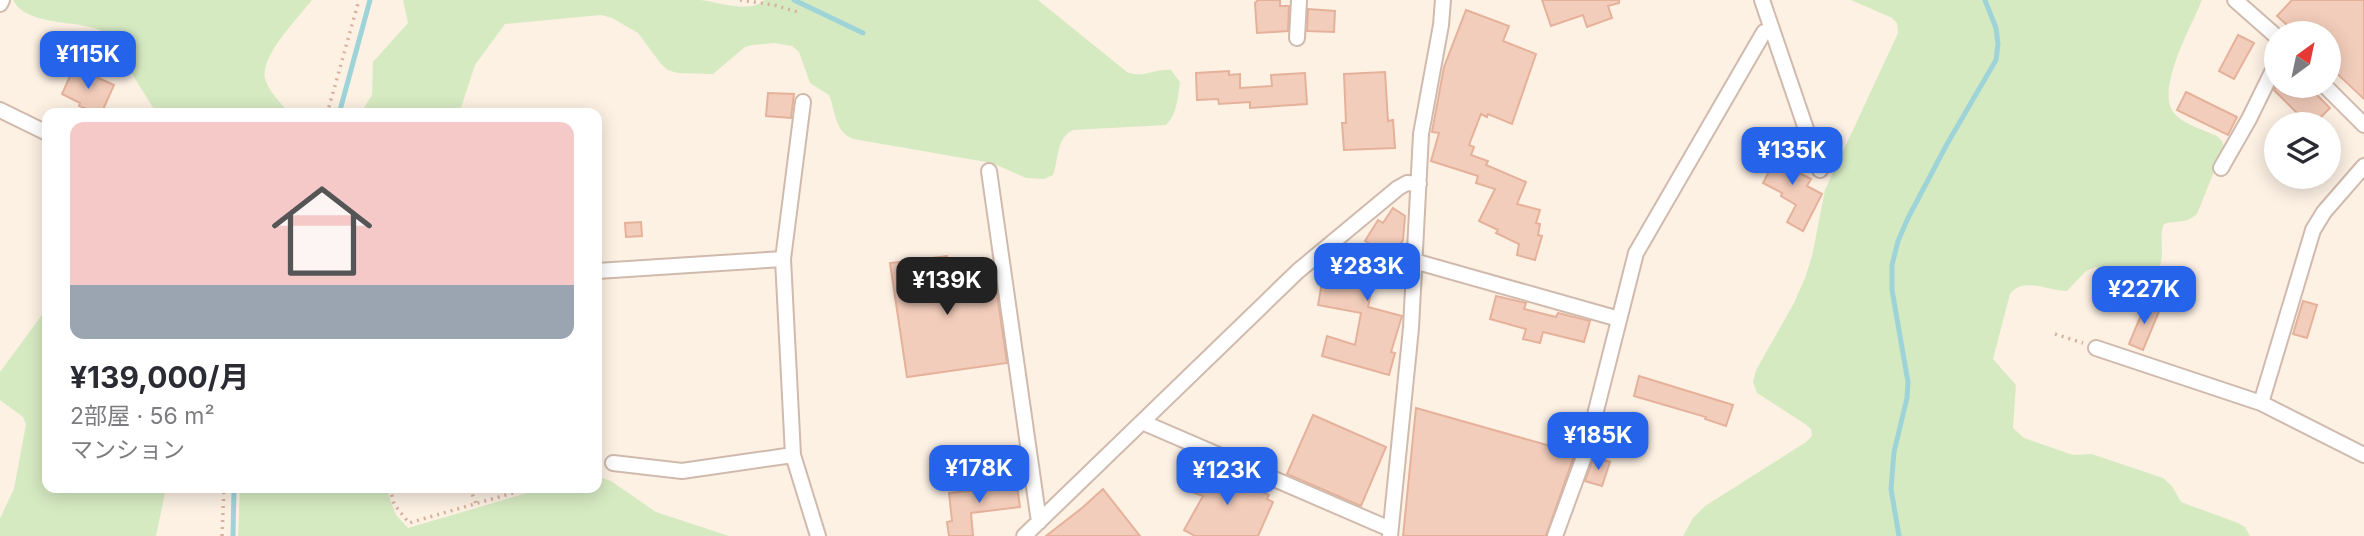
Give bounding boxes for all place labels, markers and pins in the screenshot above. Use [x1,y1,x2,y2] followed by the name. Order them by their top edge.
[39,32,137,91] pin: ¥115K
[1743,128,1841,187] pin: ¥135K
[1318,244,1416,303] pin: ¥283K
[898,258,996,317] pin: ¥139K
[2095,266,2193,326] pin: ¥227K
[1549,412,1647,472] pin: ¥185K
[930,446,1028,505] pin: ¥178K
[1178,448,1276,507] pin: ¥123K

